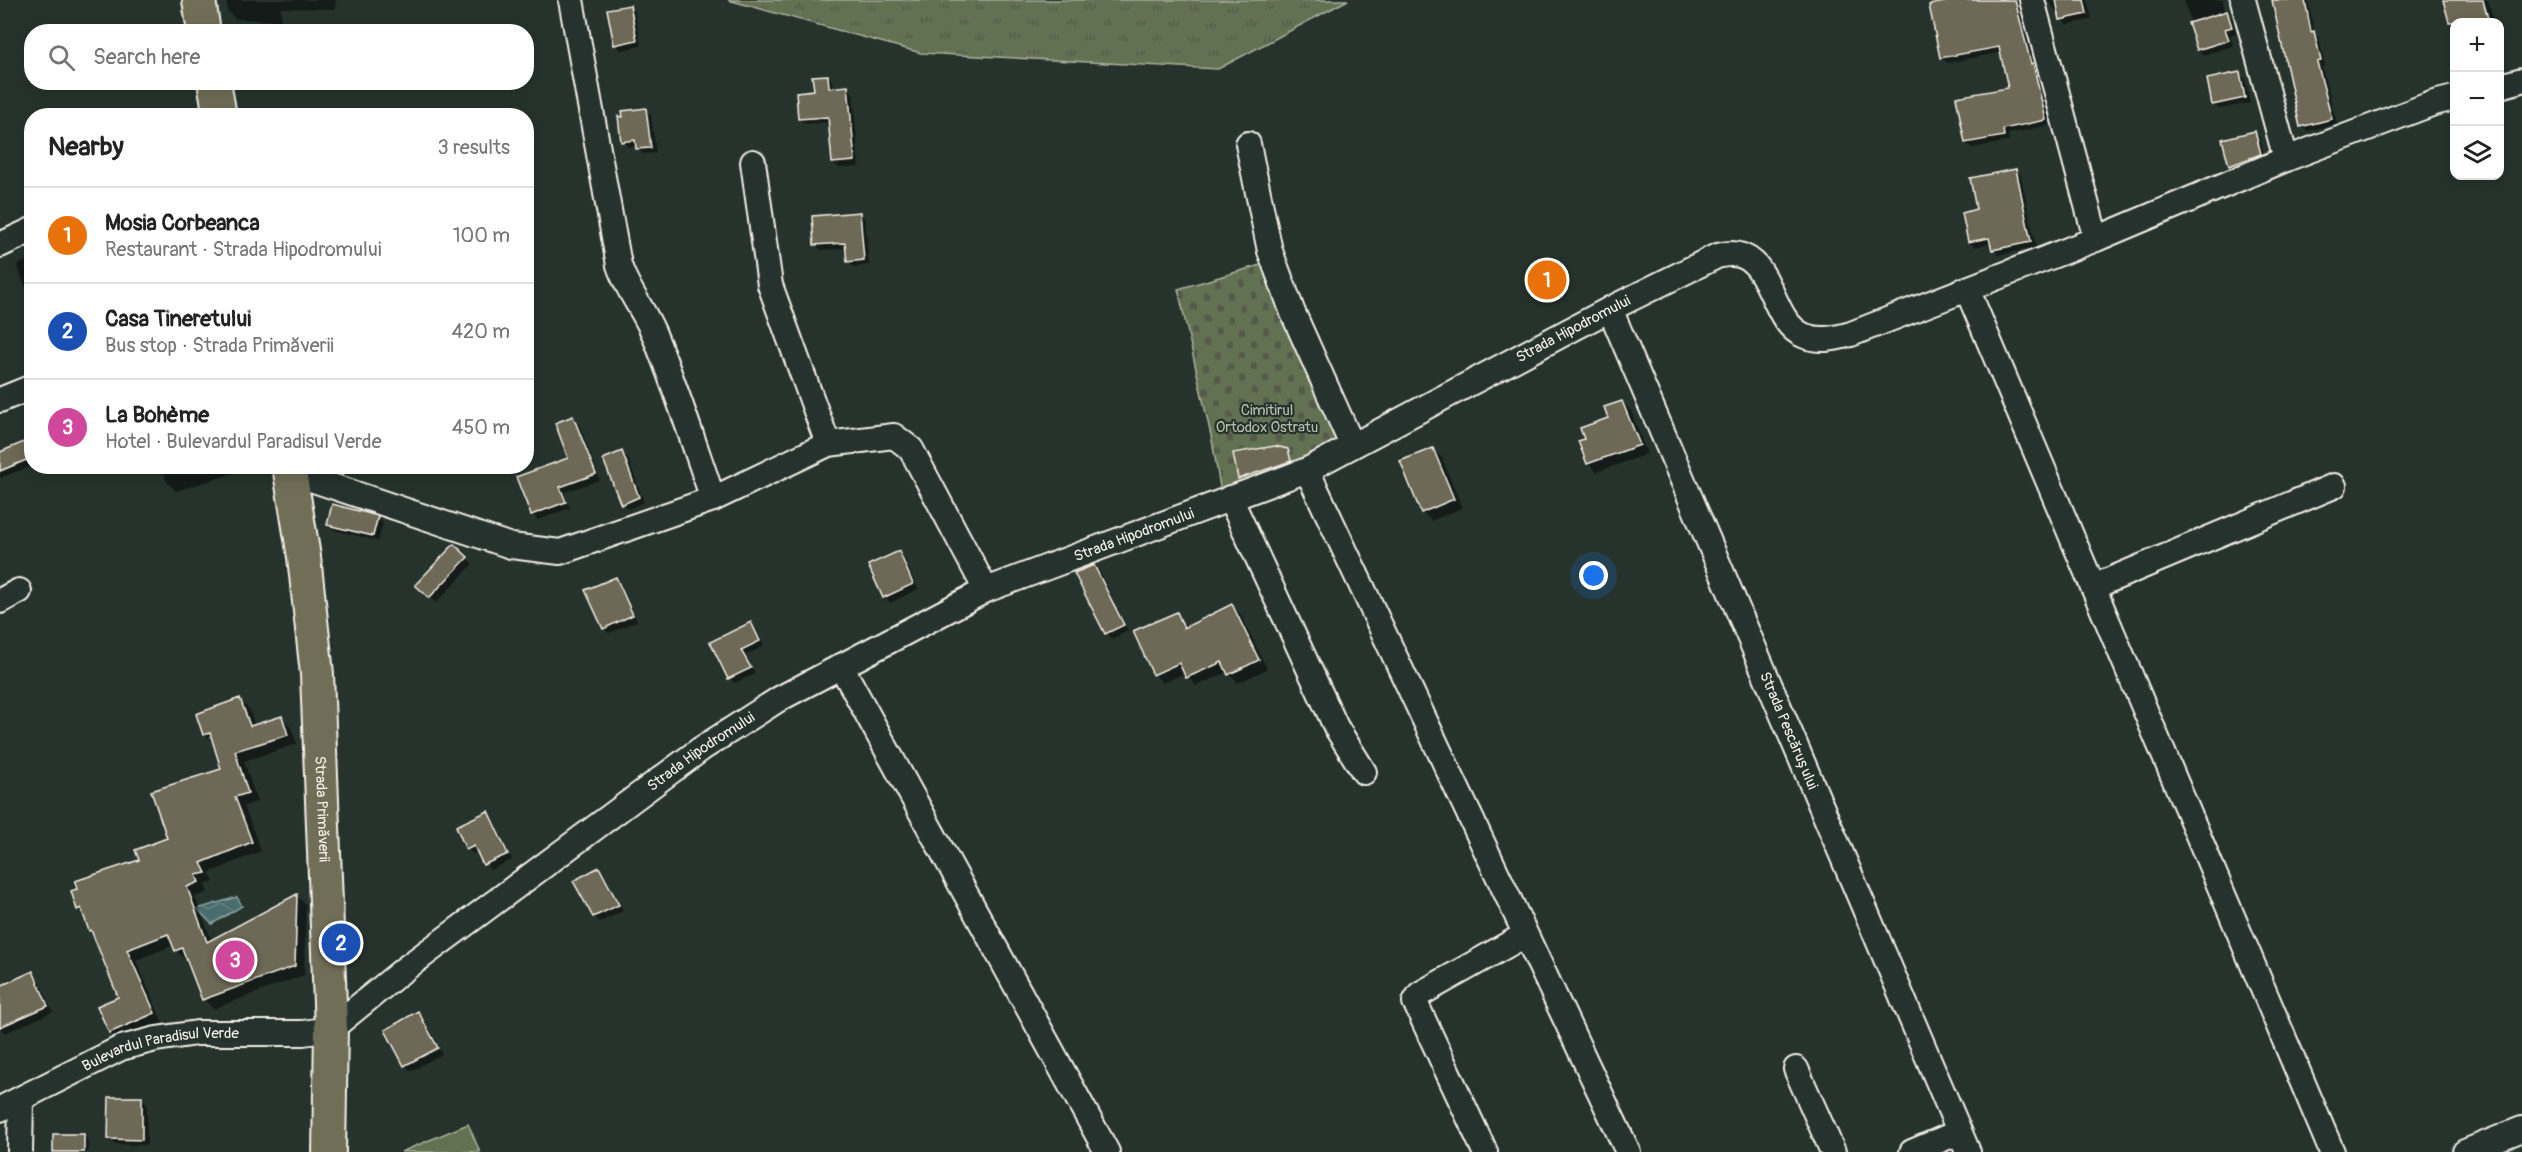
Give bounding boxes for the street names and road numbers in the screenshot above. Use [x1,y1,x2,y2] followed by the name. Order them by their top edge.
[1513,291,1634,367] street label: Strada Hipodromului
[1071,503,1197,566] street label: Strada Hipodromului
[1756,669,1822,792] street label: Strada Pescărușului
[643,707,759,795] street label: Strada Hipodromului
[311,755,334,863] street label: Strada Primăverii
[79,1024,239,1076] street label: Bulevardul Paradisul Verde

